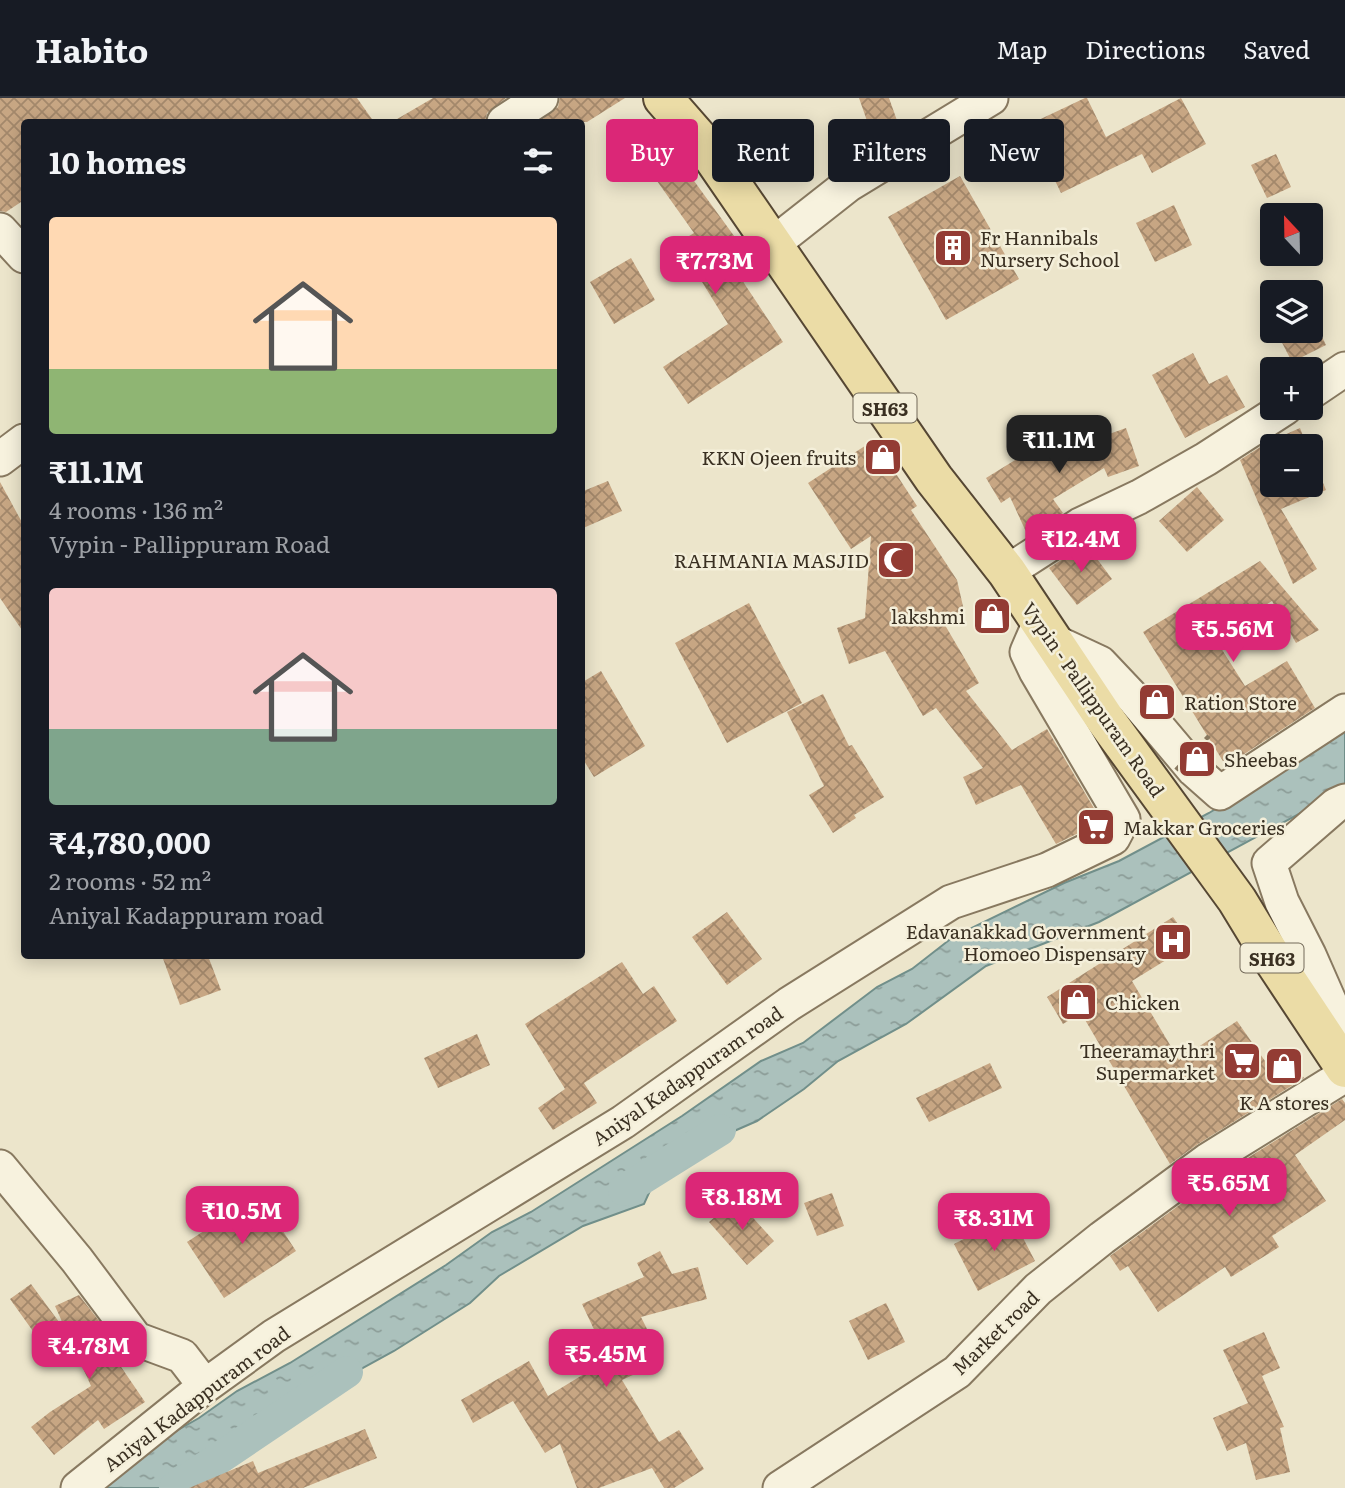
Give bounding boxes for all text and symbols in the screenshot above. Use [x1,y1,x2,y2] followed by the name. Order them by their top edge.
[35,24,148,73] text: Habito
[996,31,1047,66] text: Map
[1085,31,1205,66] text: Directions
[1243,31,1310,66] text: Saved
[606,119,698,182] chip: Buy
[712,119,814,182] chip: Rent
[828,119,950,182] chip: Filters
[964,119,1064,182] chip: New
[49,139,186,183] text: 10 homes
[519,142,557,180] icon: filters
[1260,203,1323,266] north arrow
[1260,203,1323,497] map controls
[980,223,1120,273] place label: Fr Hannibals Nursery School
[932,227,974,269] building icon: Fr Hannibals Nursery School
[658,236,772,296] pin: ₹7.73M
[676,242,754,276] text: ₹7.73M
[240,263,366,389] icon: home
[1260,280,1323,343] button: layers
[1260,357,1323,420] button: +
[854,394,917,422] road number: SH63
[1002,416,1116,475] pin: ₹11.1M
[1023,421,1095,455] text: ₹11.1M
[1260,434,1323,497] button: −
[862,436,904,478] shop icon: KKN Ojeen fruits
[701,443,856,471] place label: KKN Ojeen fruits
[49,448,144,492] text: ₹11.1M
[49,492,223,526] text: 4 rooms · 136 m²
[1024,514,1138,574] pin: ₹12.4M
[1041,520,1121,554] text: ₹12.4M
[49,526,330,560] text: Vypin - Pallippuram Road
[875,539,917,581] mosque icon: RAHMANIA MASJID
[674,546,869,574] place label: RAHMANIA MASJID
[971,595,1013,637] shop icon: lakshmi
[1016,596,1172,802] street label: Vypin - Pallippuram Road
[891,602,965,630] place label: lakshmi
[1176,604,1290,664] pin: ₹5.56M
[1192,610,1274,644] text: ₹5.56M
[240,634,366,760] icon: home
[1136,681,1178,723] shop icon: Ration Store
[1184,688,1297,716] place label: Ration Store
[1176,738,1218,780] shop icon: Sheebas
[1224,745,1298,773] place label: Sheebas
[1075,806,1117,848] supermarket icon: Makkar Groceries
[1123,813,1285,841] place label: Makkar Groceries
[49,819,211,863] text: ₹4,780,000
[49,863,211,897] text: 2 rooms · 52 m²
[49,897,324,931] text: Aniyal Kadappuram road
[906,917,1146,967] place label: Edavanakkad Government Homoeo Dispensary
[1152,921,1194,963] hospital icon: Edavanakkad Government Homoeo Dispensary
[1240,944,1304,972] road number: SH63
[1057,981,1099,1023] shop icon: Chicken
[1105,988,1180,1016] place label: Chicken
[586,998,788,1152] street label: Aniyal Kadappuram road
[1079,1036,1215,1086] place label: Theeramaythri Supermarket
[1221,1040,1263,1082] supermarket icon: Theeramaythri Supermarket
[1263,1045,1305,1087] shop icon: K A stores
[1239,1088,1329,1116] place label: K A stores
[1172,1158,1286,1218] pin: ₹5.65M
[1188,1164,1270,1198] text: ₹5.65M
[685,1172,799,1232] pin: ₹8.18M
[701,1178,783,1212] text: ₹8.18M
[185,1186,299,1246] pin: ₹10.5M
[202,1192,282,1226] text: ₹10.5M
[937,1194,1051,1253] pin: ₹8.31M
[954,1199,1034,1233] text: ₹8.31M
[945,1283,1045,1381] street label: Market road
[97,1318,295,1477] street label: Aniyal Kadappuram road
[32,1322,146,1381] pin: ₹4.78M
[48,1327,130,1361] text: ₹4.78M
[549,1330,663,1389] pin: ₹5.45M
[565,1335,647,1369] text: ₹5.45M

